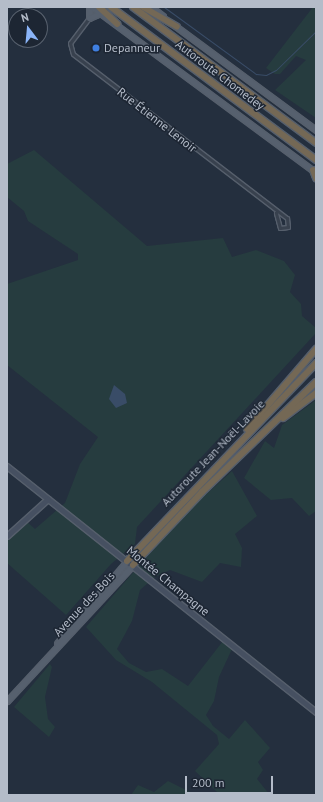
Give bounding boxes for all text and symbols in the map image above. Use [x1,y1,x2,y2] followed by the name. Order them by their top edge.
[8,8,48,48] north arrow
[20,10,30,25] text: N
[173,37,267,113] street label: Autoroute Chomedey
[104,41,160,55] place label: Depanneur
[91,43,101,53] marker: Depanneur
[114,84,200,156] street label: Rue Étienne Lenoir
[158,397,268,509] street label: Autoroute Jean-Noël-Lavoie
[124,543,212,619] street label: Montée Champagne
[50,569,118,639] street label: Avenue des Bois
[187,768,275,794] scale bar
[192,775,225,790] text: 200 m

